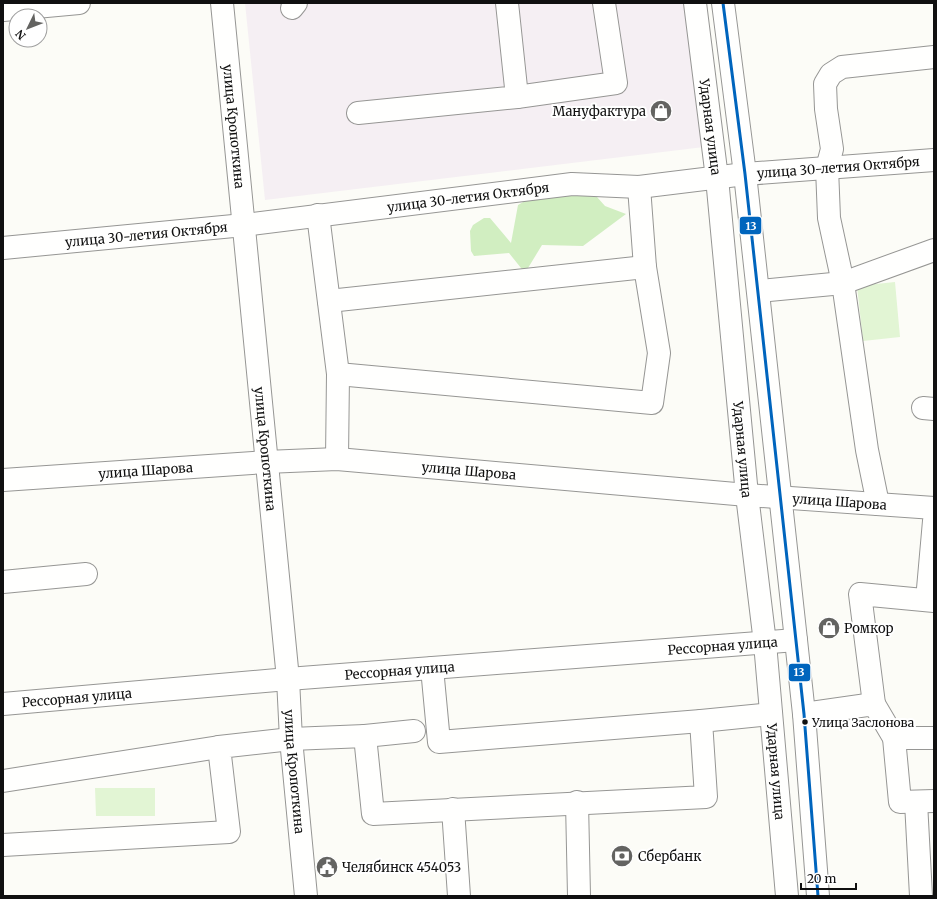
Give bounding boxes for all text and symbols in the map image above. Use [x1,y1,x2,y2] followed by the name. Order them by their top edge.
[8,8,48,48] north arrow
[12,27,29,43] text: N
[219,64,248,189] street label: улица Кропоткина
[695,77,725,176] street label: Ударная улица
[648,98,674,124] shop icon: Мануфактура
[553,103,646,120] place label: Мануфактура
[756,153,921,182] street label: улица 30-летия Октября
[386,179,551,216] street label: улица 30-летия Октября
[739,216,762,235] line badge: 13
[64,219,229,251] street label: улица 30-летия Октября
[745,219,757,233] text: 13
[251,386,280,512] street label: улица Кропоткина
[729,399,755,499] street label: Ударная улица
[421,458,517,484] street label: улица Шарова
[98,459,194,482] street label: улица Шарова
[792,490,887,514] street label: улица Шарова
[816,615,842,641] shop icon: Ромкор
[844,620,894,637] place label: Ромкор
[667,633,778,659] street label: Рессорная улица
[344,658,455,684] street label: Рессорная улица
[788,663,811,682] line badge: 13
[793,665,805,679] text: 13
[21,685,133,711] street label: Рессорная улица
[281,709,308,835] street label: улица Кропоткина
[811,715,915,730] place label: Улица Заслонова
[800,717,810,727] marker: Улица Заслонова
[763,722,788,821] street label: Ударная улица
[609,843,635,869] bank icon: Сбербанк
[638,848,702,865] place label: Сбербанк
[314,854,340,880] public building icon: Челябинск 454053
[342,859,461,876] place label: Челябинск 454053
[801,865,856,891] scale bar
[807,871,836,886] text: 20 m

